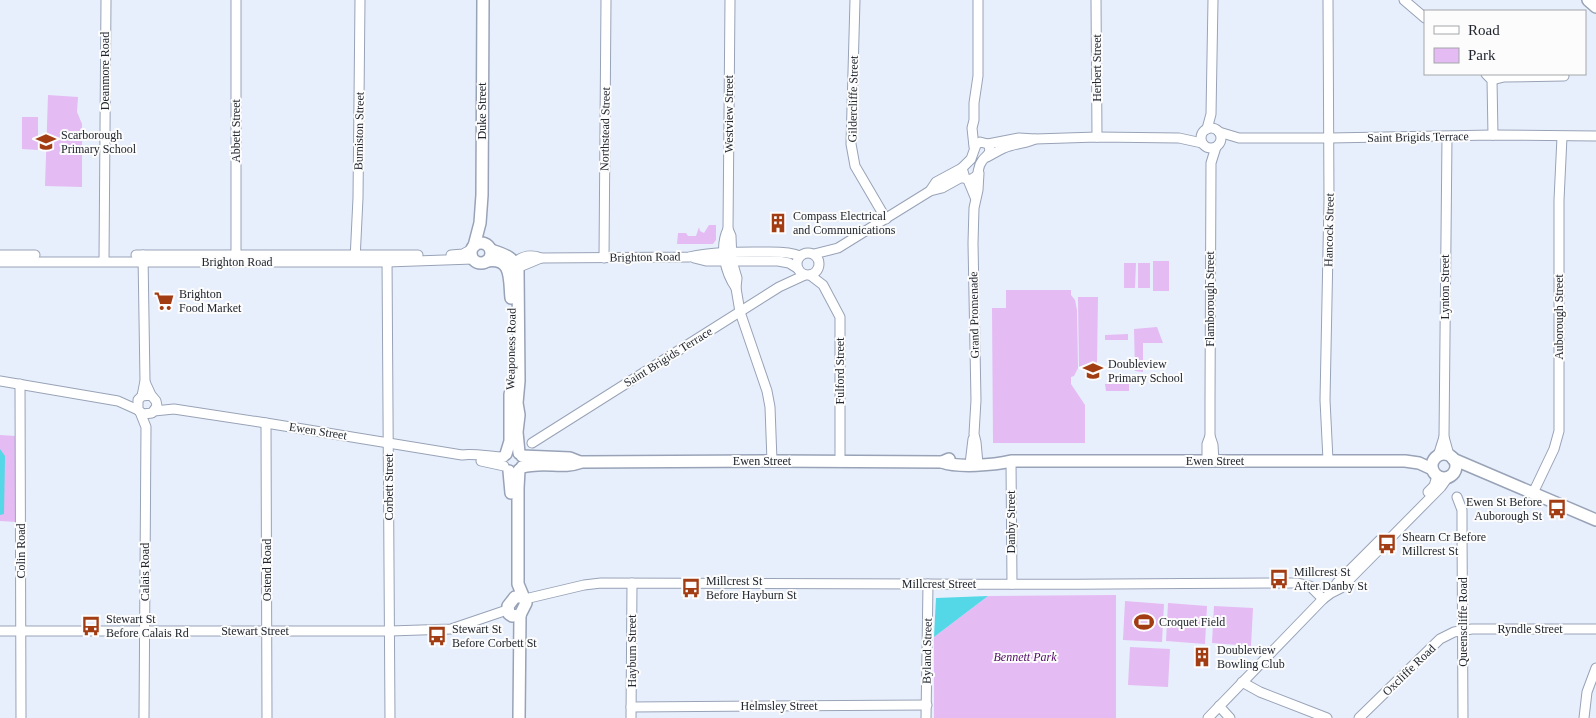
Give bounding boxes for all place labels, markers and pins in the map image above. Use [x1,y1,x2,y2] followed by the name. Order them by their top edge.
[61,128,137,156] place label: Scarborough Primary School
[35,131,57,153] school or university icon: Scarborough Primary School
[793,209,896,237] place label: Compass Electrical and Communications
[767,212,789,234] building icon: Compass Electrical and Communications
[179,287,242,315] place label: Brighton Food Market
[153,290,175,312] supermarket icon: Brighton Food Market
[1108,357,1184,385] place label: Doubleview Primary School
[1082,360,1104,382] school or university icon: Doubleview Primary School
[1466,495,1543,523] place label: Ewen St Before Auborough St
[1546,498,1568,520] bus stop icon: Ewen St Before Auborough St
[1402,530,1486,558] place label: Shearn Cr Before Millcrest St
[1376,533,1398,555] bus stop icon: Shearn Cr Before Millcrest St
[1294,565,1368,593] place label: Millcrest St After Danby St
[1268,568,1290,590] bus stop icon: Millcrest St After Danby St
[706,574,797,602] place label: Millcrest St Before Hayburn St
[680,577,702,599] bus stop icon: Millcrest St Before Hayburn St
[1133,611,1155,633] sports icon: Croquet Field
[106,612,189,640] place label: Stewart St Before Calais Rd
[80,615,102,637] bus stop icon: Stewart St Before Calais Rd
[1159,615,1225,629] place label: Croquet Field
[452,622,537,650] place label: Stewart St Before Corbett St
[426,625,448,647] bus stop icon: Stewart St Before Corbett St
[1217,643,1285,671] place label: Doubleview Bowling Club
[1191,646,1213,668] building icon: Doubleview Bowling Club

